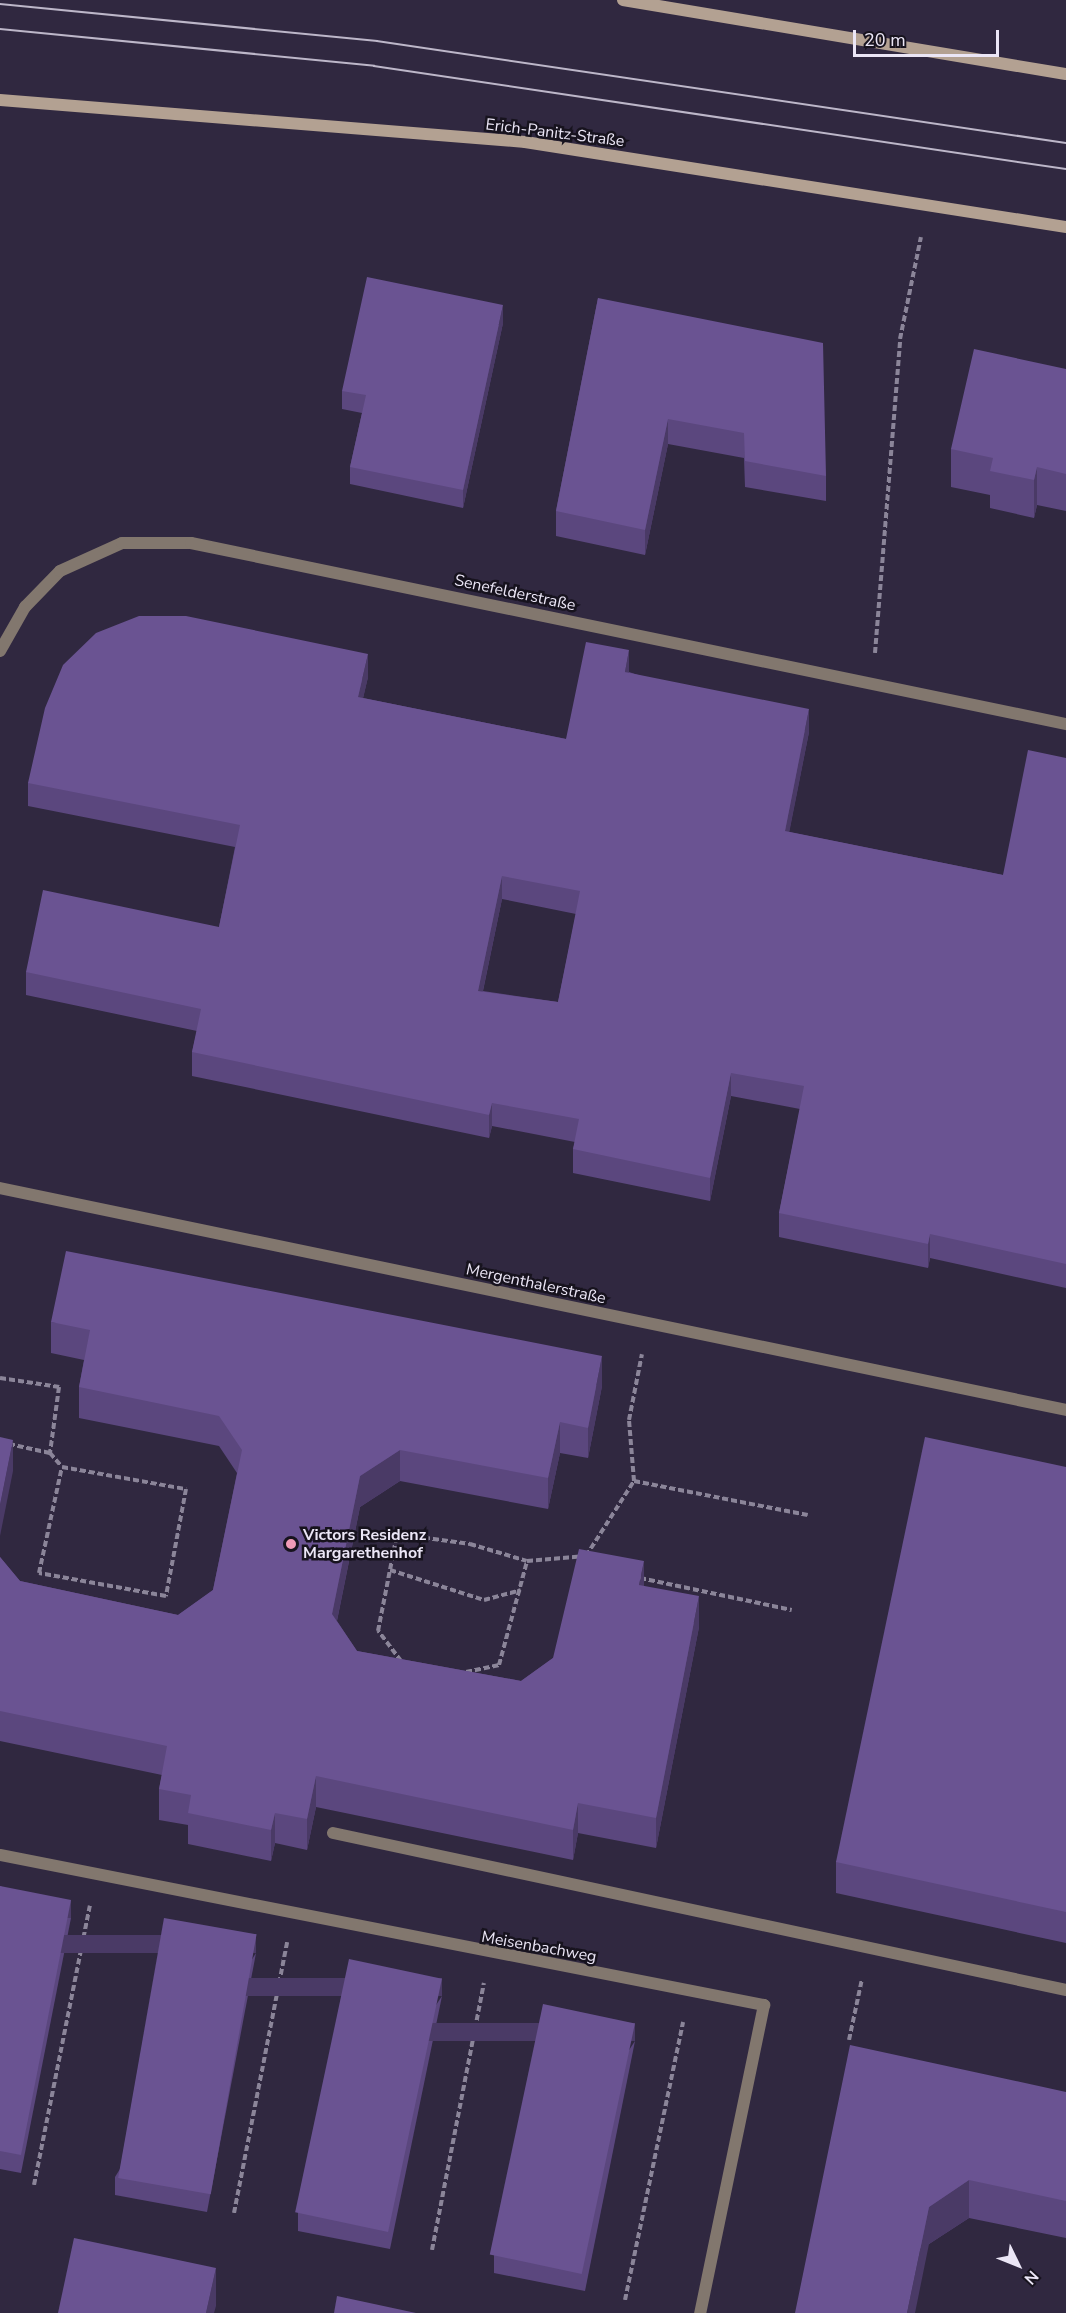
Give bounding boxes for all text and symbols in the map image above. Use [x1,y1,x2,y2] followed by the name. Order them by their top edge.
[856,18,1002,56] scale bar
[864,28,906,52] text: 20 m
[484,115,626,151] street label: Erich-Panitz-Straße
[453,571,577,615] street label: Senefelderstraße
[464,1260,608,1308] street label: Mergenthalerstraße
[303,1525,426,1563] place label: Victors Residenz Margarethenhof
[284,1537,298,1551] marker: Victors Residenz Margarethenhof
[480,1927,598,1967] street label: Meisenbachweg
[988,2235,1048,2295] north arrow
[1019,2265,1043,2289] text: N

